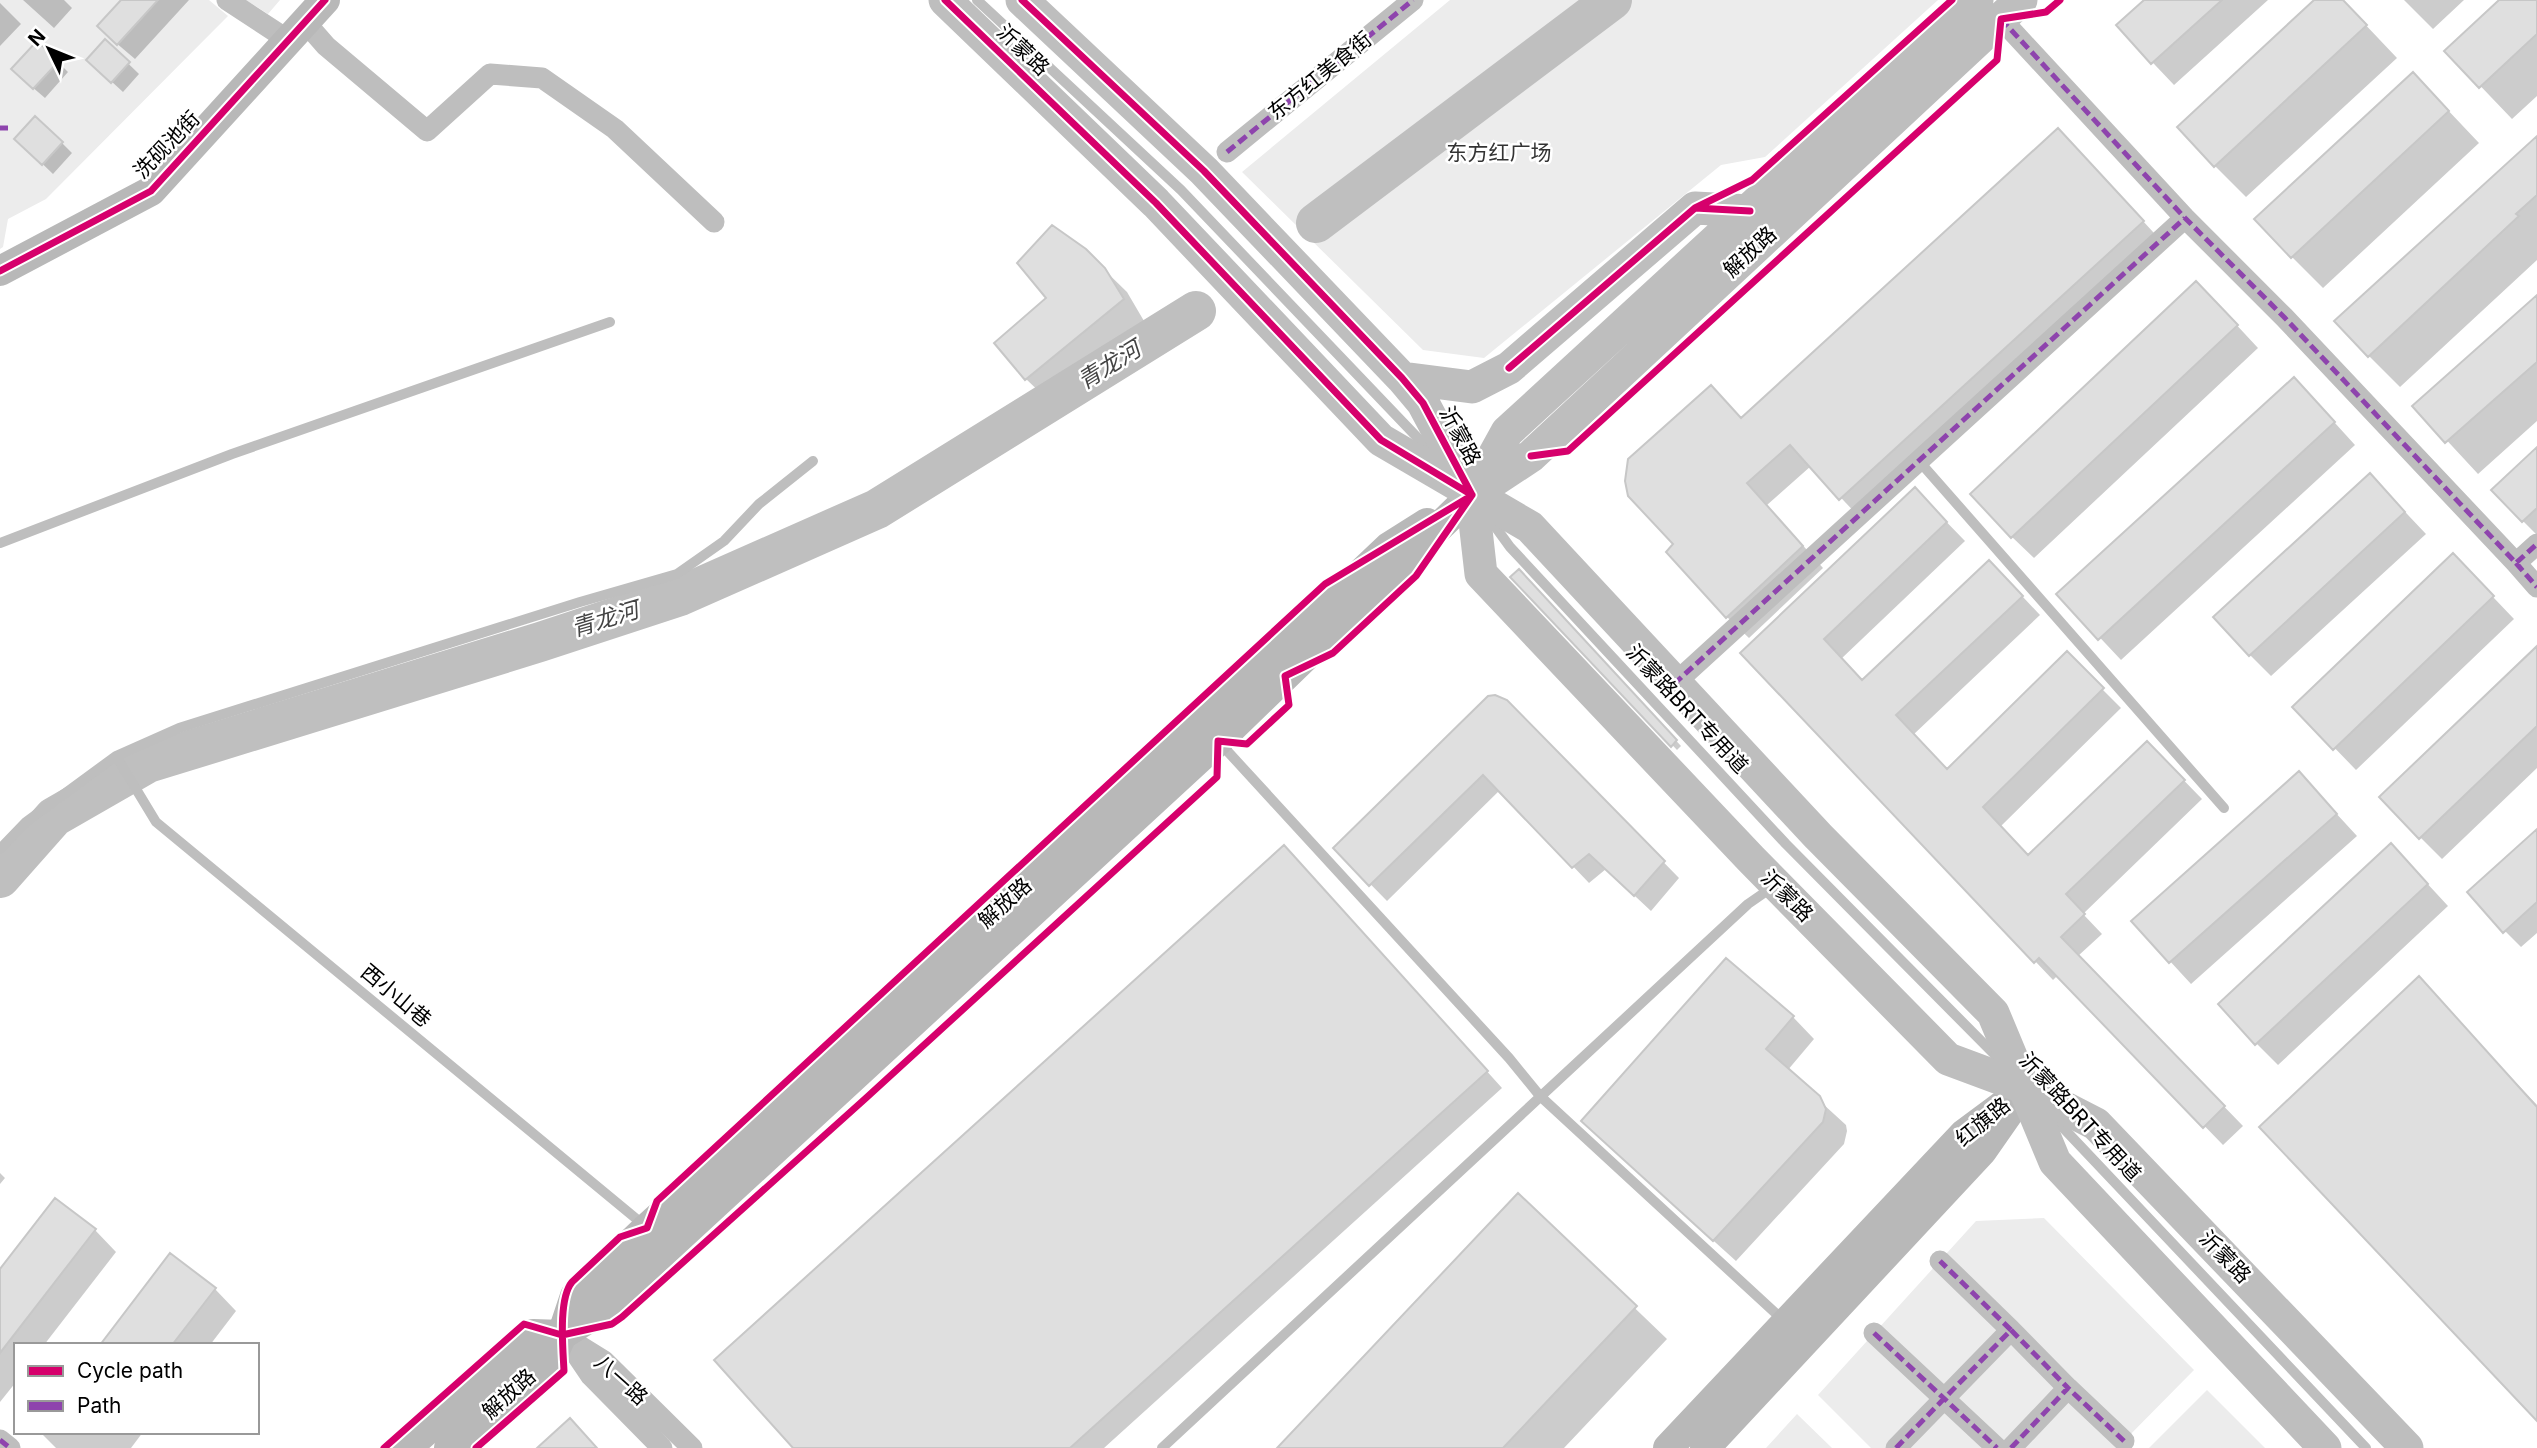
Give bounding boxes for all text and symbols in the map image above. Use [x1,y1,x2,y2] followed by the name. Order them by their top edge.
[14,14,84,84] north arrow
[992,19,1055,81] street label: 沂蒙路
[24,25,50,51] text: N
[1263,26,1377,125] street label: 东方红美食街
[128,106,205,184] street label: 洗砚池街
[1447,140,1552,165] park label: 东方红广场
[1718,221,1781,282] street label: 解放路
[1072,333,1149,395] water label: 青龙河
[1435,402,1486,469] street label: 沂蒙路
[568,594,646,642] water label: 青龙河
[1621,639,1753,778] street label: 沂蒙路BRT专用道
[1756,865,1818,927] street label: 沂蒙路
[973,872,1036,933] street label: 解放路
[356,959,437,1032] street label: 西小山巷
[2014,1047,2146,1186] street label: 沂蒙路BRT专用道
[1950,1092,2015,1151] street label: 红旗路
[2194,1225,2256,1288] street label: 沂蒙路
[14,1343,259,1434] legend
[590,1349,653,1410] street label: 八一路
[77,1358,183,1383] text: Cycle path
[477,1363,540,1424] street label: 解放路
[77,1393,122,1418] text: Path

